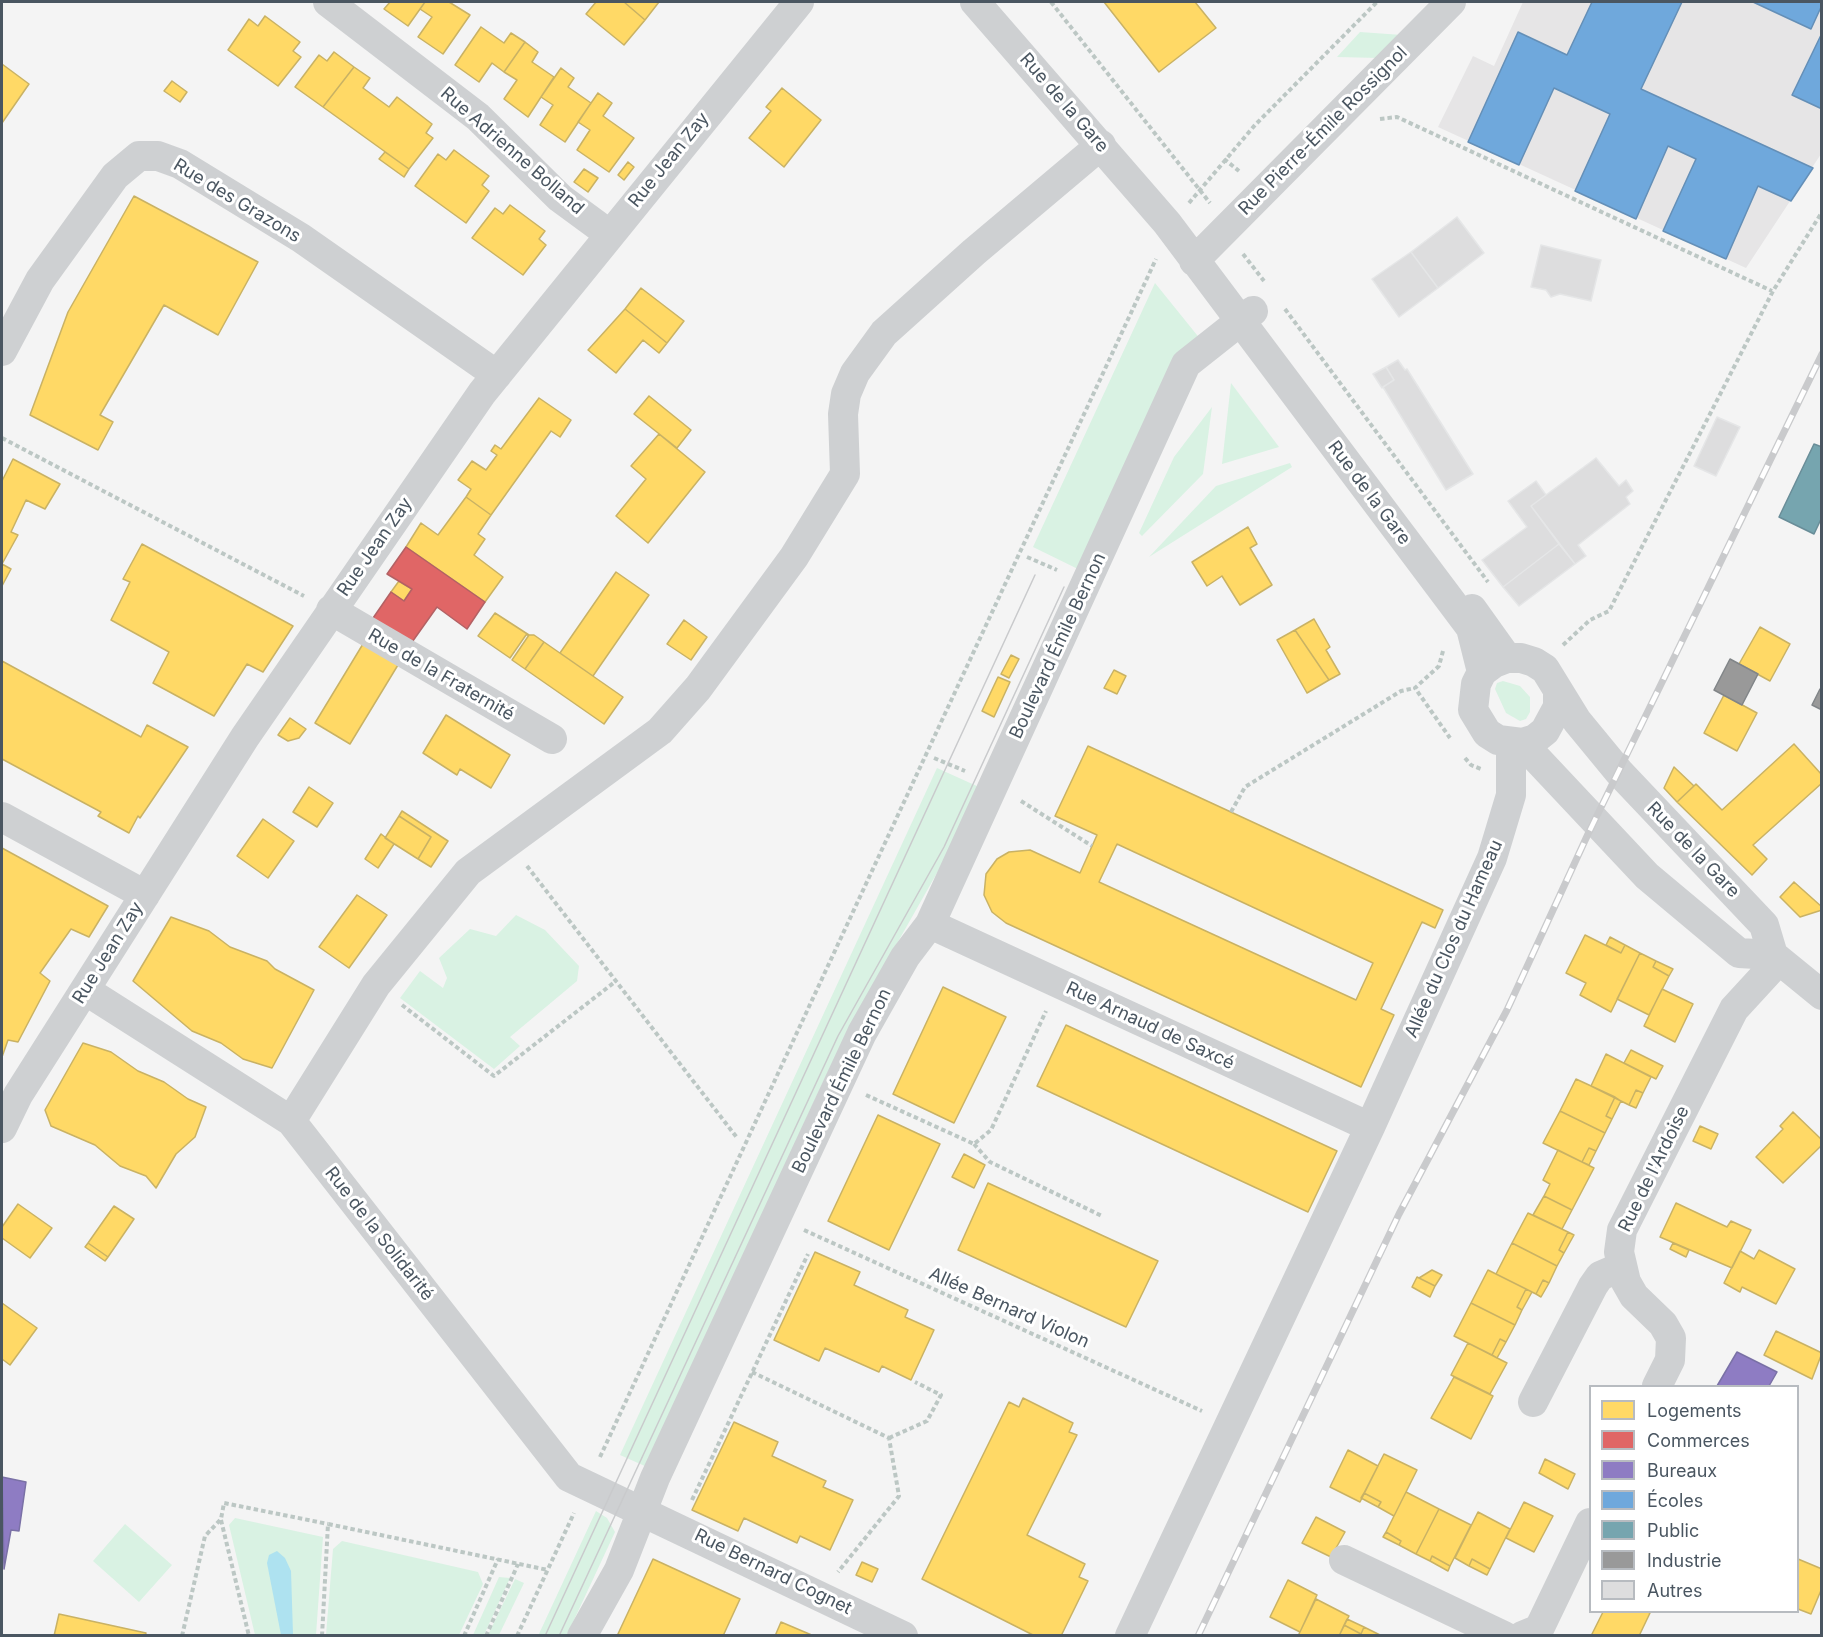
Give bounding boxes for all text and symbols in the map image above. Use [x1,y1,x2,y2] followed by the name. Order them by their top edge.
[1234,42,1412,220] street label: Rue Pierre-Émile Rossignol
[1015,49,1113,157] street label: Rue de la Gare
[436,83,588,219] street label: Rue Adrienne Bolland
[624,108,714,212] street label: Rue Jean Zay
[169,154,305,248] street label: Rue des Grazons
[1323,437,1415,549] street label: Rue de la Gare
[333,493,417,601] street label: Rue Jean Zay
[1005,550,1111,742] street label: Boulevard Émile Bernon
[364,624,518,726] street label: Rue de la Fraternité
[1642,798,1744,902] street label: Rue de la Gare
[1401,837,1507,1041] street label: Allée du Clos du Hameau
[68,898,148,1008] street label: Rue Jean Zay
[1062,978,1238,1074] street label: Rue Arnaud de Saxcé
[788,985,896,1177] street label: Boulevard Émile Bernon
[1614,1102,1694,1236] street label: Rue de l'Ardoise
[320,1163,438,1305] street label: Rue de la Solidarité
[926,1263,1092,1353] street label: Allée Bernard Violon
[1589,1385,1799,1613] legend
[1647,1400,1742,1421] text: Logements
[1647,1430,1750,1451] text: Commerces
[1647,1460,1717,1481] text: Bureaux
[1647,1490,1703,1511] text: Écoles
[1647,1520,1699,1541] text: Public
[691,1525,855,1619] street label: Rue Bernard Cognet
[1647,1550,1721,1571] text: Industrie
[1647,1580,1702,1601] text: Autres

